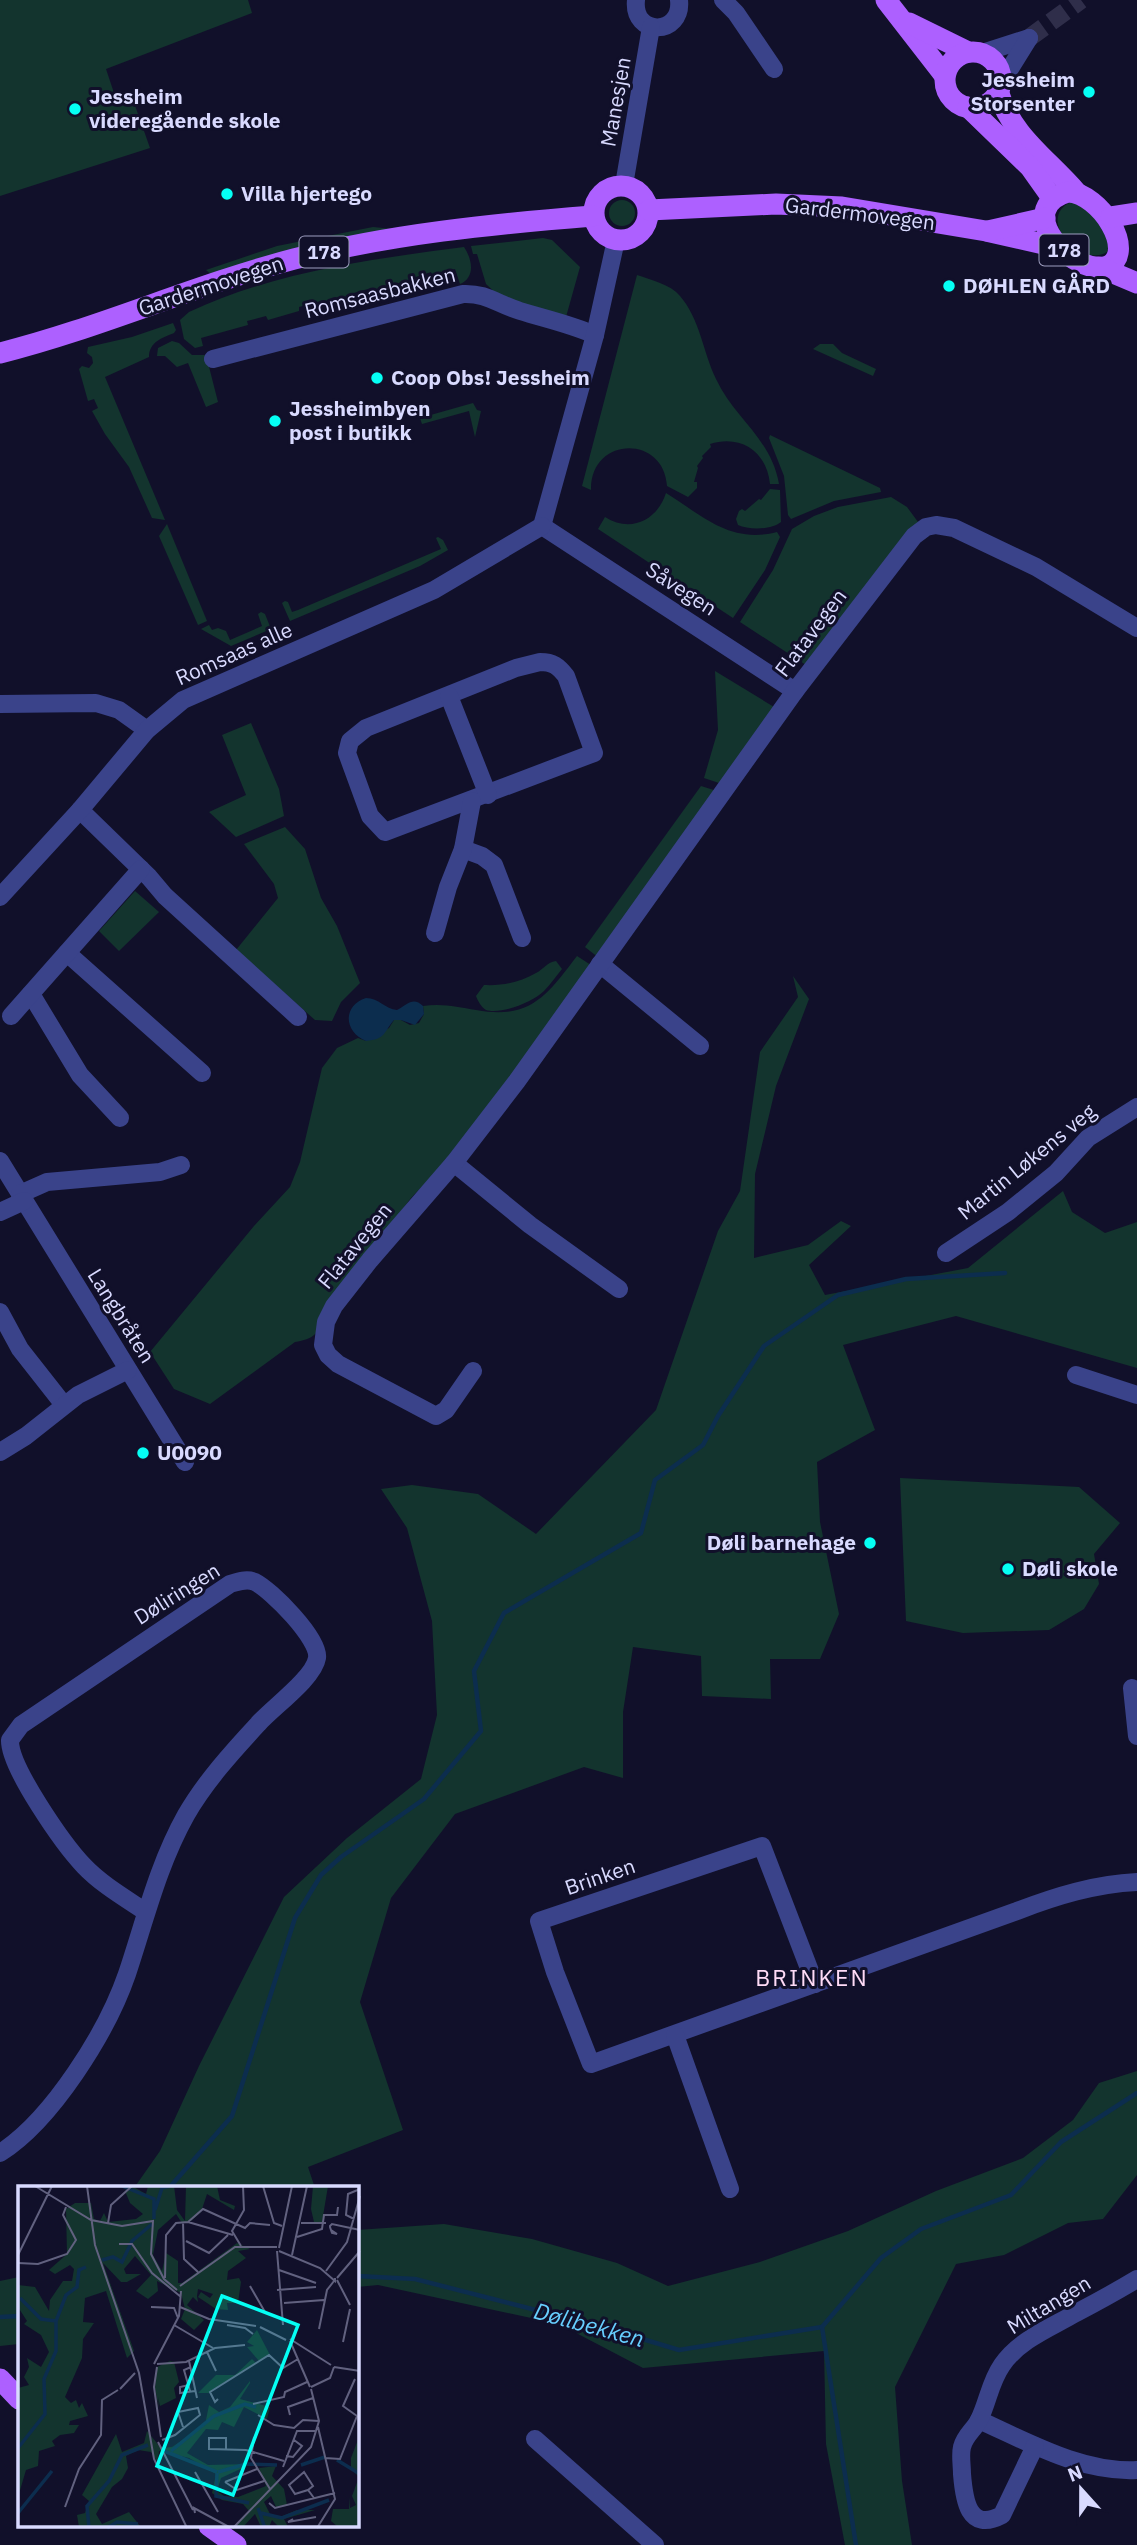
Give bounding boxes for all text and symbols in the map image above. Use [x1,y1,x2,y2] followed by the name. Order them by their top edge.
[593,55,637,149] street label: Manesjen
[971,65,1076,117] place label: Jessheim Storsenter
[89,82,281,134] place label: Jessheim videregående skole
[1081,84,1097,100] marker: Jessheim Storsenter
[67,101,83,117] marker: Jessheim videregående skole
[241,179,372,207] place label: Villa hjertego
[219,186,235,202] marker: Villa hjertego
[784,190,937,236] street label: Gardermovegen
[1040,234,1088,266] road number: 178
[300,236,348,268] road number: 178
[135,248,287,322] street label: Gardermovegen
[301,260,458,324] street label: Romsaasbakken
[963,271,1110,299] place label: DØHLEN GÅRD
[941,278,957,294] marker: DØHLEN GÅRD
[391,363,590,391] place label: Coop Obs! Jessheim
[369,370,385,386] marker: Coop Obs! Jessheim
[289,394,431,446] place label: Jessheimbyen post i butikk
[267,413,283,429] marker: Jessheimbyen post i butikk
[641,555,722,622] street label: Såvegen
[768,583,852,682] street label: Flatavegen
[171,615,296,691] street label: Romsaas alle
[952,1097,1101,1226] street label: Martin Løkens veg
[311,1196,398,1294] street label: Flatavegen
[82,1263,162,1368] street label: Langbråten
[157,1438,222,1466] place label: U0090
[135,1445,151,1461] marker: U0090
[707,1528,856,1556] place label: Døli barnehage
[862,1535,878,1551] marker: Døli barnehage
[1022,1554,1118,1582] place label: Døli skole
[128,1556,225,1631] street label: Døliringen
[1000,1561,1016,1577] marker: Døli skole
[561,1851,639,1901] street label: Brinken
[755,1962,869,1992] district label: BRINKEN
[18,2186,359,2528] inset map
[1001,2268,1095,2340] street label: Miltangen
[531,2295,648,2353] water label: Dølibekken
[1046,2454,1116,2524] north arrow
[1064,2459,1086,2487] text: N

